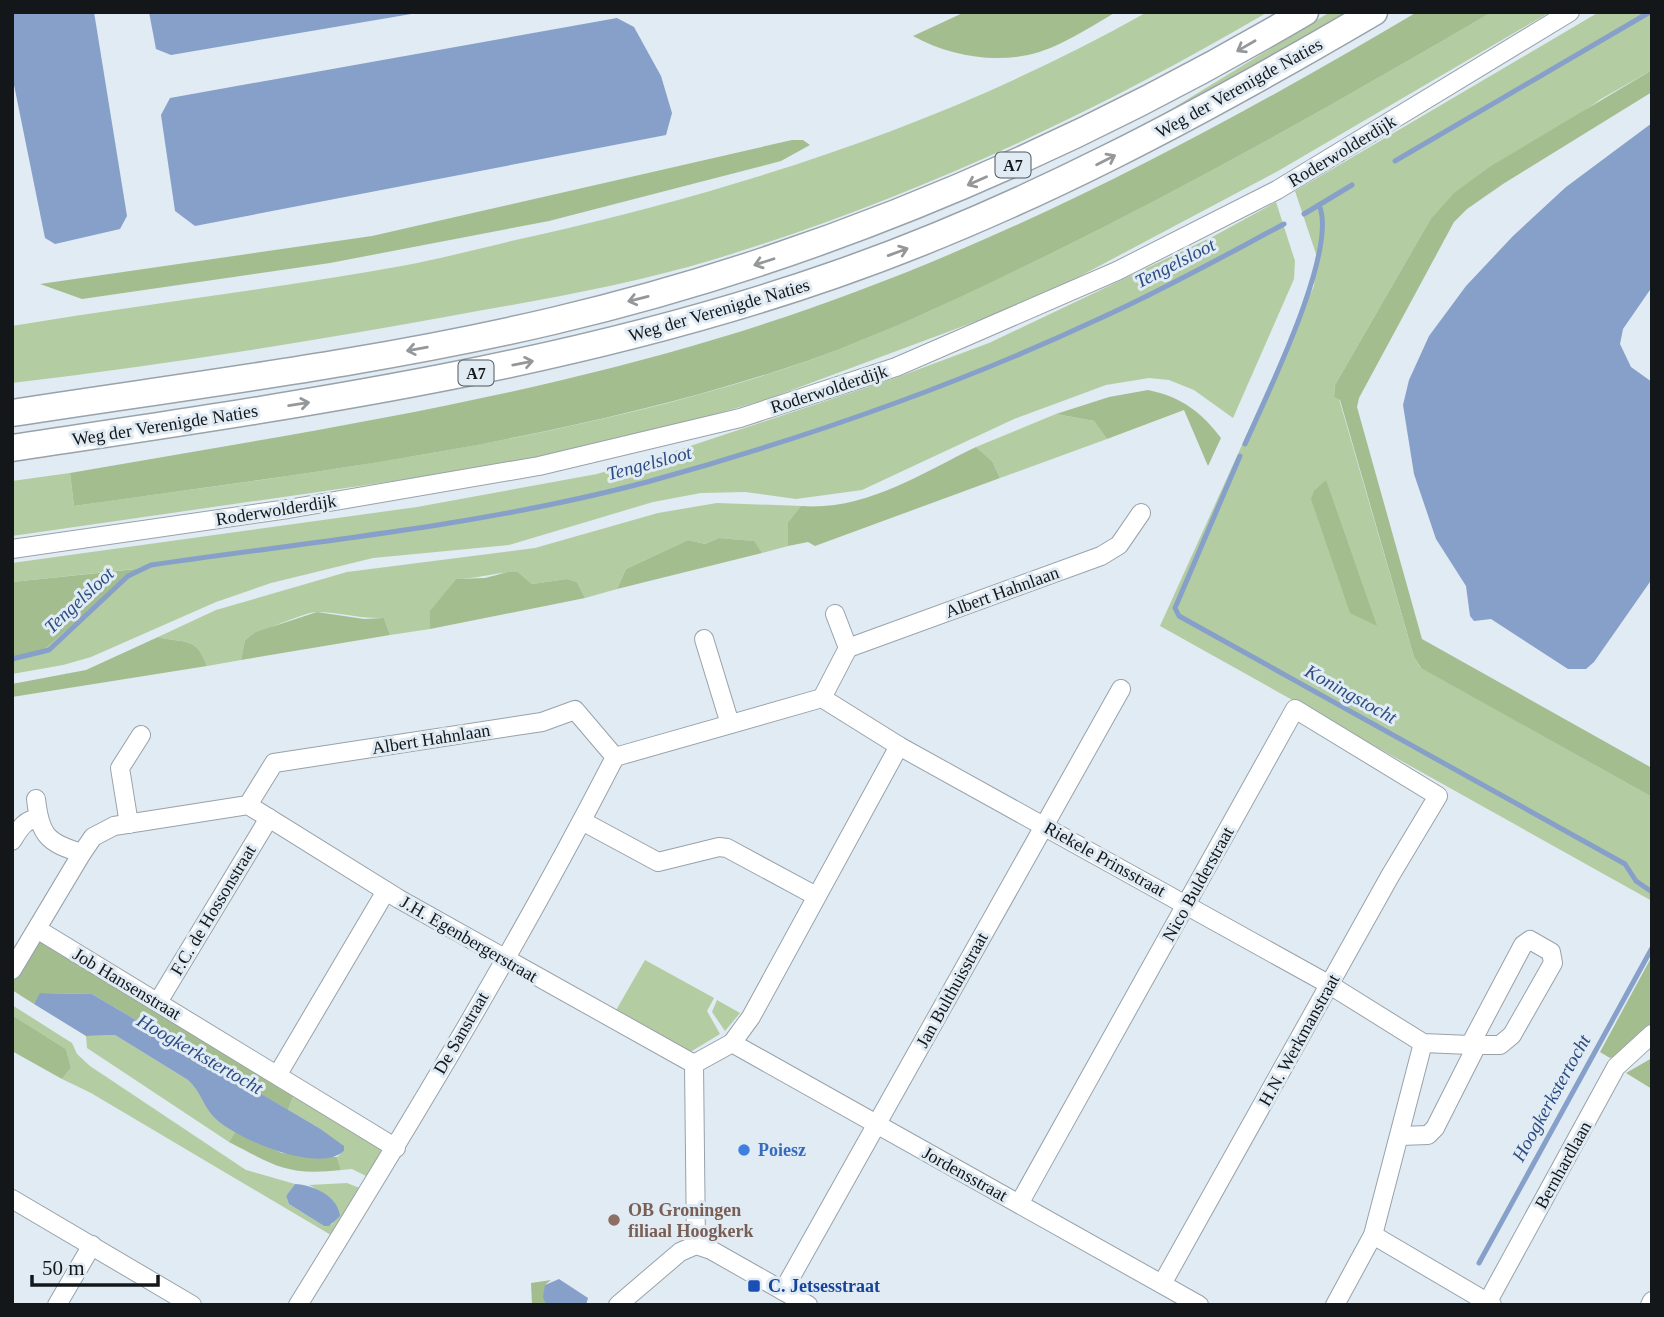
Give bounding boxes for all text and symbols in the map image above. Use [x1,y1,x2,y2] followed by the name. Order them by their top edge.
[1152,34,1326,142] street label: Weg der Verenigde Naties
[1236,40,1257,53] one-way arrow
[1285,111,1399,191] street label: Roderwolderdijk
[996,153,1030,178] road number: A7
[1095,153,1116,167] one-way arrow
[967,175,988,188] one-way arrow
[1132,234,1219,292] water label: Tengelsloot
[886,244,908,257] one-way arrow
[754,257,776,269] one-way arrow
[626,275,812,345] street label: Weg der Verenigde Naties
[628,293,650,306] one-way arrow
[406,343,429,357] one-way arrow
[511,356,534,370] one-way arrow
[458,360,494,386] road number: A7
[768,361,890,417] street label: Roderwolderdijk
[287,397,310,410] one-way arrow
[71,400,259,450] street label: Weg der Verenigde Naties
[604,441,694,484] water label: Tengelsloot
[214,491,338,529] street label: Roderwolderdijk
[40,562,118,637] water label: Tengelsloot
[942,562,1062,622] street label: Albert Hahnlaan
[1301,660,1401,728] water label: Koningstocht
[370,720,492,758] street label: Albert Hahnlaan
[1041,817,1169,901] street label: Riekele Prinsstraat
[1158,823,1238,945] street label: Nico Bulderstraat
[166,841,260,979] street label: F.C. de Hossonstraat
[397,892,541,986] street label: J.H. Egenbergerstraat
[912,929,992,1051] street label: Jan Bulthuisstraat
[69,944,185,1024] street label: Job Hansenstraat
[1254,971,1344,1109] street label: H.N. Werkmanstraat
[429,988,493,1078] street label: De Sanstraat
[133,1009,267,1099] water label: Hoogkerkstertocht
[1507,1030,1595,1166] water label: Hoogkerkstertocht
[1531,1118,1595,1212] street label: Bernhardlaan
[758,1140,806,1160] place label: Poiesz
[736,1142,752,1158] marker: Poiesz
[919,1142,1011,1206] street label: Jordensstraat
[628,1200,754,1241] place label: OB Groningen filiaal Hoogkerk
[606,1212,622,1228] marker: OB Groningen filiaal Hoogkerk
[32,1244,158,1288] scale bar
[42,1256,85,1280] text: 50 m
[768,1276,880,1296] place label: C. Jetsesstraat
[746,1278,762,1294] marker: C. Jetsesstraat

